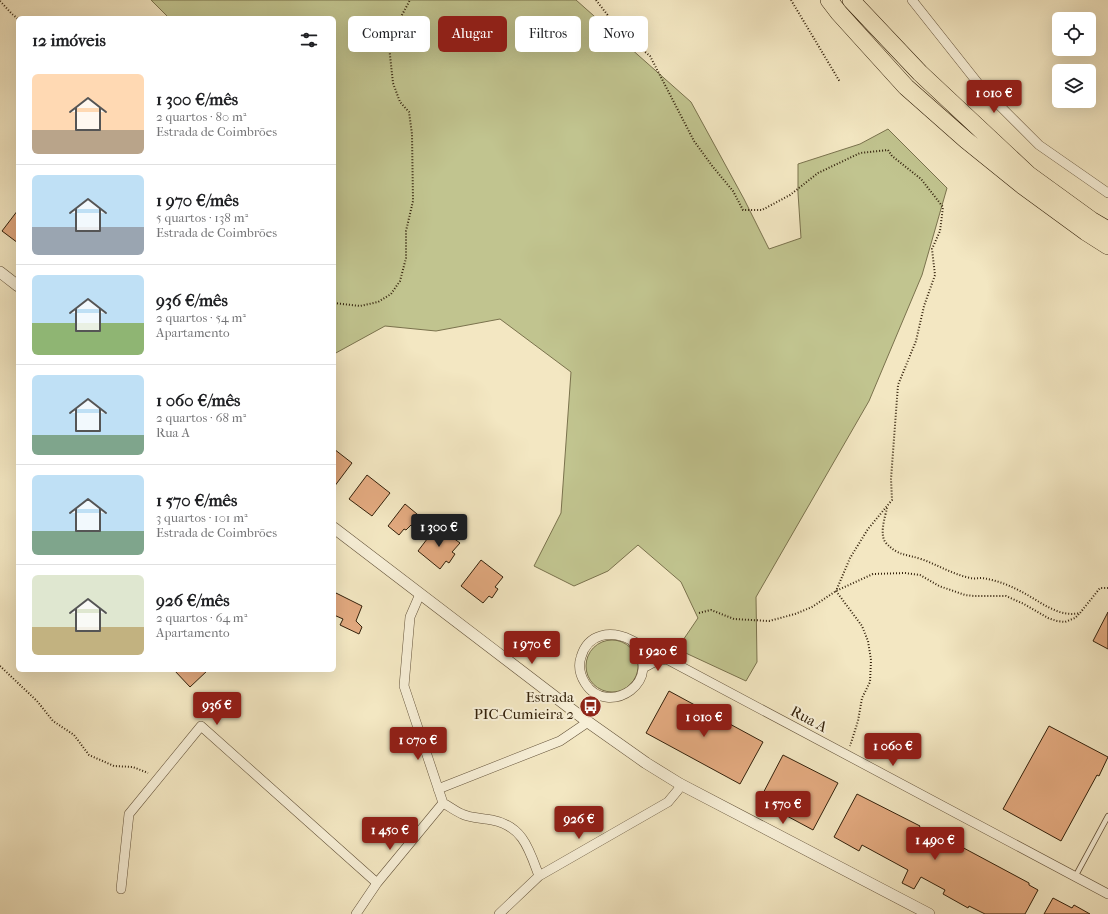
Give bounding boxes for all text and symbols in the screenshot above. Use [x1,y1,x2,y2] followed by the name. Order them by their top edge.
[1052,12,1096,108] map controls
[1052,12,1096,56] button: locate
[348,16,430,52] chip: Comprar
[438,16,507,52] chip: Alugar
[515,16,581,52] chip: Filtros
[589,16,648,52] chip: Novo
[298,29,320,51] icon: filters
[32,30,106,50] text: 12 imóveis
[1052,64,1096,108] button: layers
[957,80,1031,114] pin: 1 010 €
[976,85,1012,100] text: 1 010 €
[156,89,238,109] text: 1 300 €/mês
[64,90,112,138] icon: home
[156,109,246,124] text: 2 quartos · 80 m²
[156,124,277,139] text: Estrada de Coimbrões
[156,190,239,210] text: 1 970 €/mês
[64,191,112,239] icon: home
[156,210,248,225] text: 5 quartos · 138 m²
[156,225,277,240] text: Estrada de Coimbrões
[156,290,228,310] text: 936 €/mês
[64,291,112,339] icon: home
[156,310,246,325] text: 2 quartos · 54 m²
[156,325,230,340] text: Apartamento
[156,390,240,410] text: 1 060 €/mês
[64,391,112,439] icon: home
[156,410,246,425] text: 2 quartos · 68 m²
[156,425,190,440] text: Rua A
[156,490,237,510] text: 1 570 €/mês
[64,491,112,539] icon: home
[156,510,248,525] text: 3 quartos · 101 m²
[402,514,476,548] pin: 1 300 €
[420,519,458,534] text: 1 300 €
[156,525,277,540] text: Estrada de Coimbrões
[156,590,230,610] text: 926 €/mês
[64,591,112,639] icon: home
[156,610,247,625] text: 2 quartos · 64 m²
[156,625,230,640] text: Apartamento
[495,631,569,665] pin: 1 970 €
[513,636,551,651] text: 1 970 €
[621,638,695,672] pin: 1 920 €
[639,643,677,658] text: 1 920 €
[474,688,575,723] place label: Estrada PIC-Cumieira 2
[189,692,245,726] pin: 936 €
[577,693,603,719] bus stop icon: Estrada PIC-Cumieira 2
[202,697,232,712] text: 936 €
[788,702,831,736] street label: Rua A
[667,704,741,738] pin: 1 010 €
[686,709,722,724] text: 1 010 €
[381,727,455,761] pin: 1 070 €
[399,732,437,747] text: 1 070 €
[856,733,930,767] pin: 1 060 €
[873,738,913,753] text: 1 060 €
[746,791,820,825] pin: 1 570 €
[765,796,801,811] text: 1 570 €
[551,806,607,840] pin: 926 €
[563,811,595,826] text: 926 €
[353,817,427,851] pin: 1 450 €
[371,822,409,837] text: 1 450 €
[898,827,972,861] pin: 1 490 €
[915,832,955,847] text: 1 490 €

